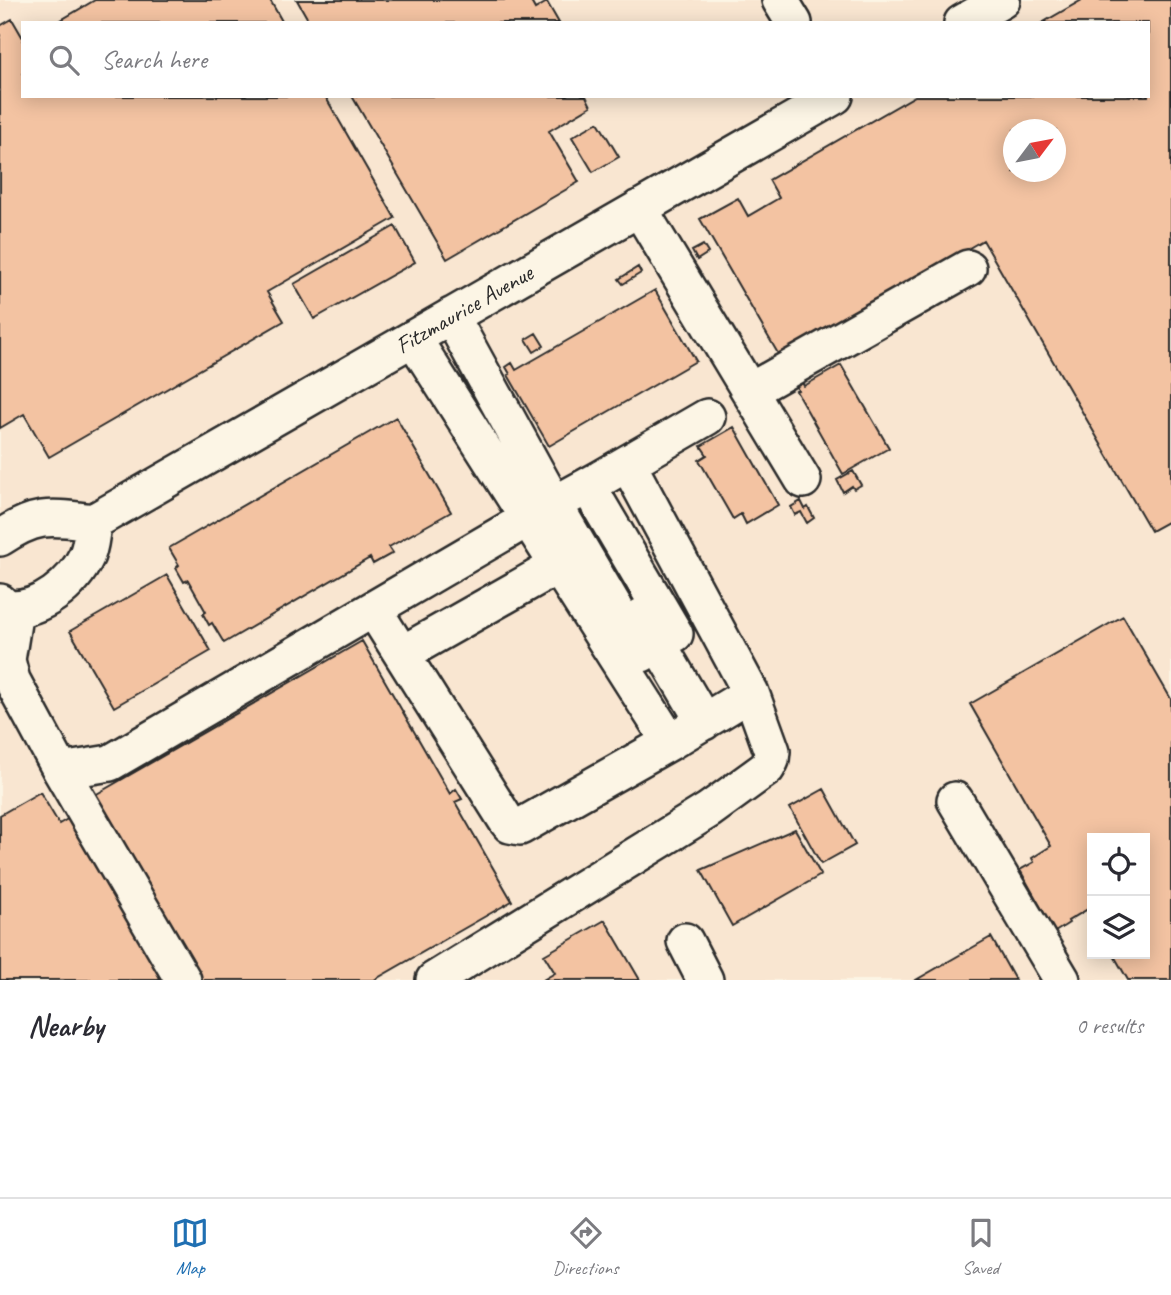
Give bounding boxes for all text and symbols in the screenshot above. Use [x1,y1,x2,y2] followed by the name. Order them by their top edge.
[21,21,1150,98] search box
[45,41,83,79] icon: search
[101,43,207,76] text: Search here
[1003,119,1066,182] north arrow
[390,257,540,360] street label: Fitzmaurice Avenue
[1087,833,1150,959] map controls
[1087,833,1150,896] button: locate
[1087,896,1150,959] button: layers
[28,1007,104,1045] text: Nearby
[1076,1011,1143,1040] text: 0 results
[171,1214,209,1280] tab: Map
[552,1214,619,1280] tab: Directions
[962,1214,1000,1280] tab: Saved

